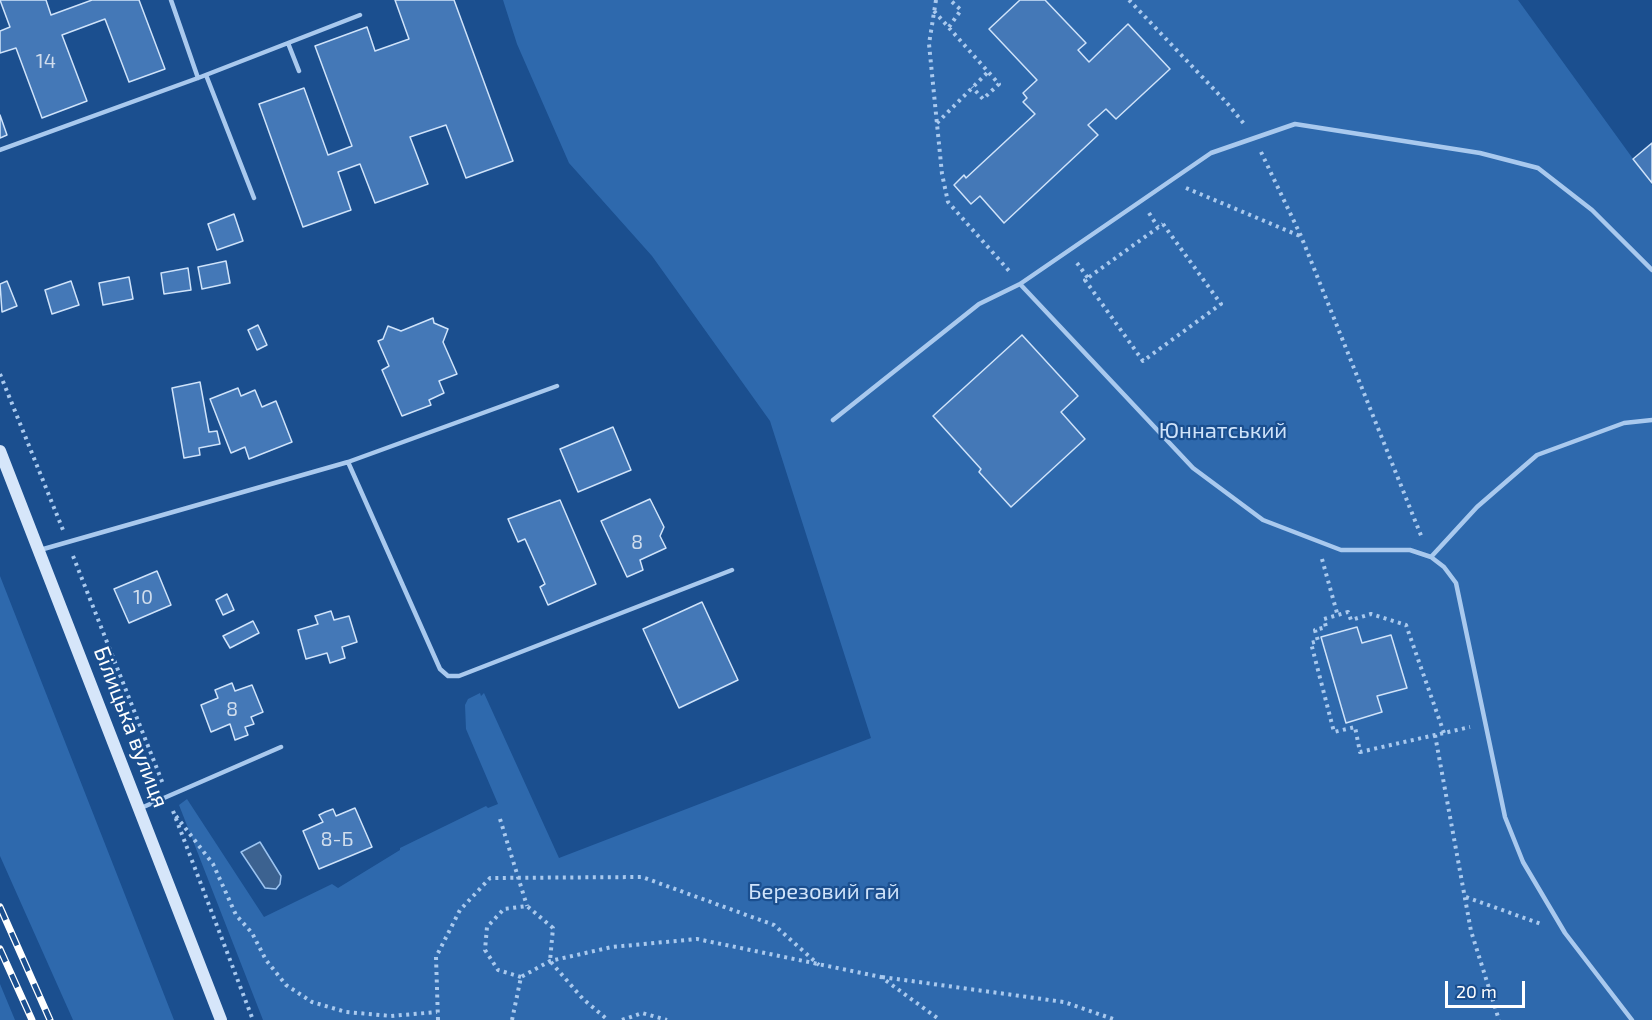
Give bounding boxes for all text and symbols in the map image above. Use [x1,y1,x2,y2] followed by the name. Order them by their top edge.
[36,49,56,73] house number: 14
[1159,418,1287,444] park label: Юннатський
[631,530,643,554] house number: 8
[133,585,153,609] house number: 10
[88,643,174,811] street label: Білицька вулиця
[226,697,238,721] house number: 8
[320,827,354,851] house number: 8-Б
[748,879,900,905] park label: Березовий гай
[1448,969,1528,1007] scale bar
[1456,980,1497,1002] text: 20 m

